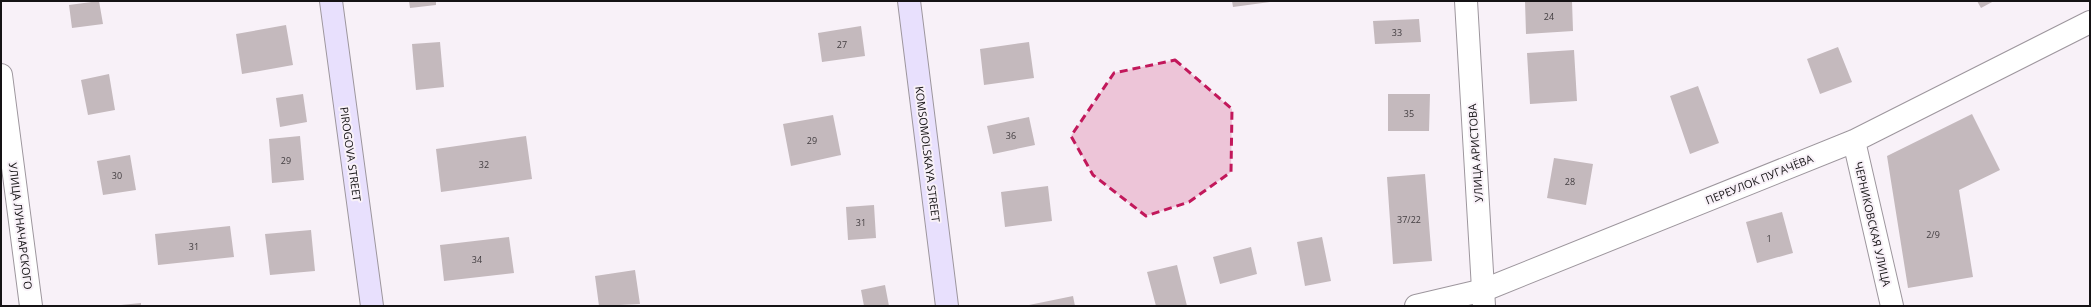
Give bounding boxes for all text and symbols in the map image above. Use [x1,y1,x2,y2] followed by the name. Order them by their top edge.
[1544,10,1554,23] house number: 24
[1392,26,1402,39] house number: 33
[837,38,847,51] house number: 27
[912,85,944,223] street label: KOMSOMOLSKAYA STREET
[1464,103,1486,203] street label: УЛИЦА АРИСТОВА
[337,106,365,202] street label: PIROGOVA STREET
[1404,107,1414,120] house number: 35
[1006,129,1016,142] house number: 36
[807,134,817,147] house number: 29
[1703,151,1815,207] street label: ПЕРЕУЛОК ПУГАЧЁВА
[281,154,291,167] house number: 29
[479,158,489,171] house number: 32
[1851,160,1895,288] street label: ЧЕРНИКОВСКАЯ УЛИЦА
[6,162,36,290] street label: УЛИЦА ЛУНАЧАРСКОГО
[112,169,122,182] house number: 30
[1565,175,1575,188] house number: 28
[1397,213,1421,226] house number: 37/22
[856,216,866,229] house number: 31
[1926,228,1940,241] house number: 2/9
[1766,232,1772,245] house number: 1
[189,240,199,253] house number: 31
[472,253,482,266] house number: 34

